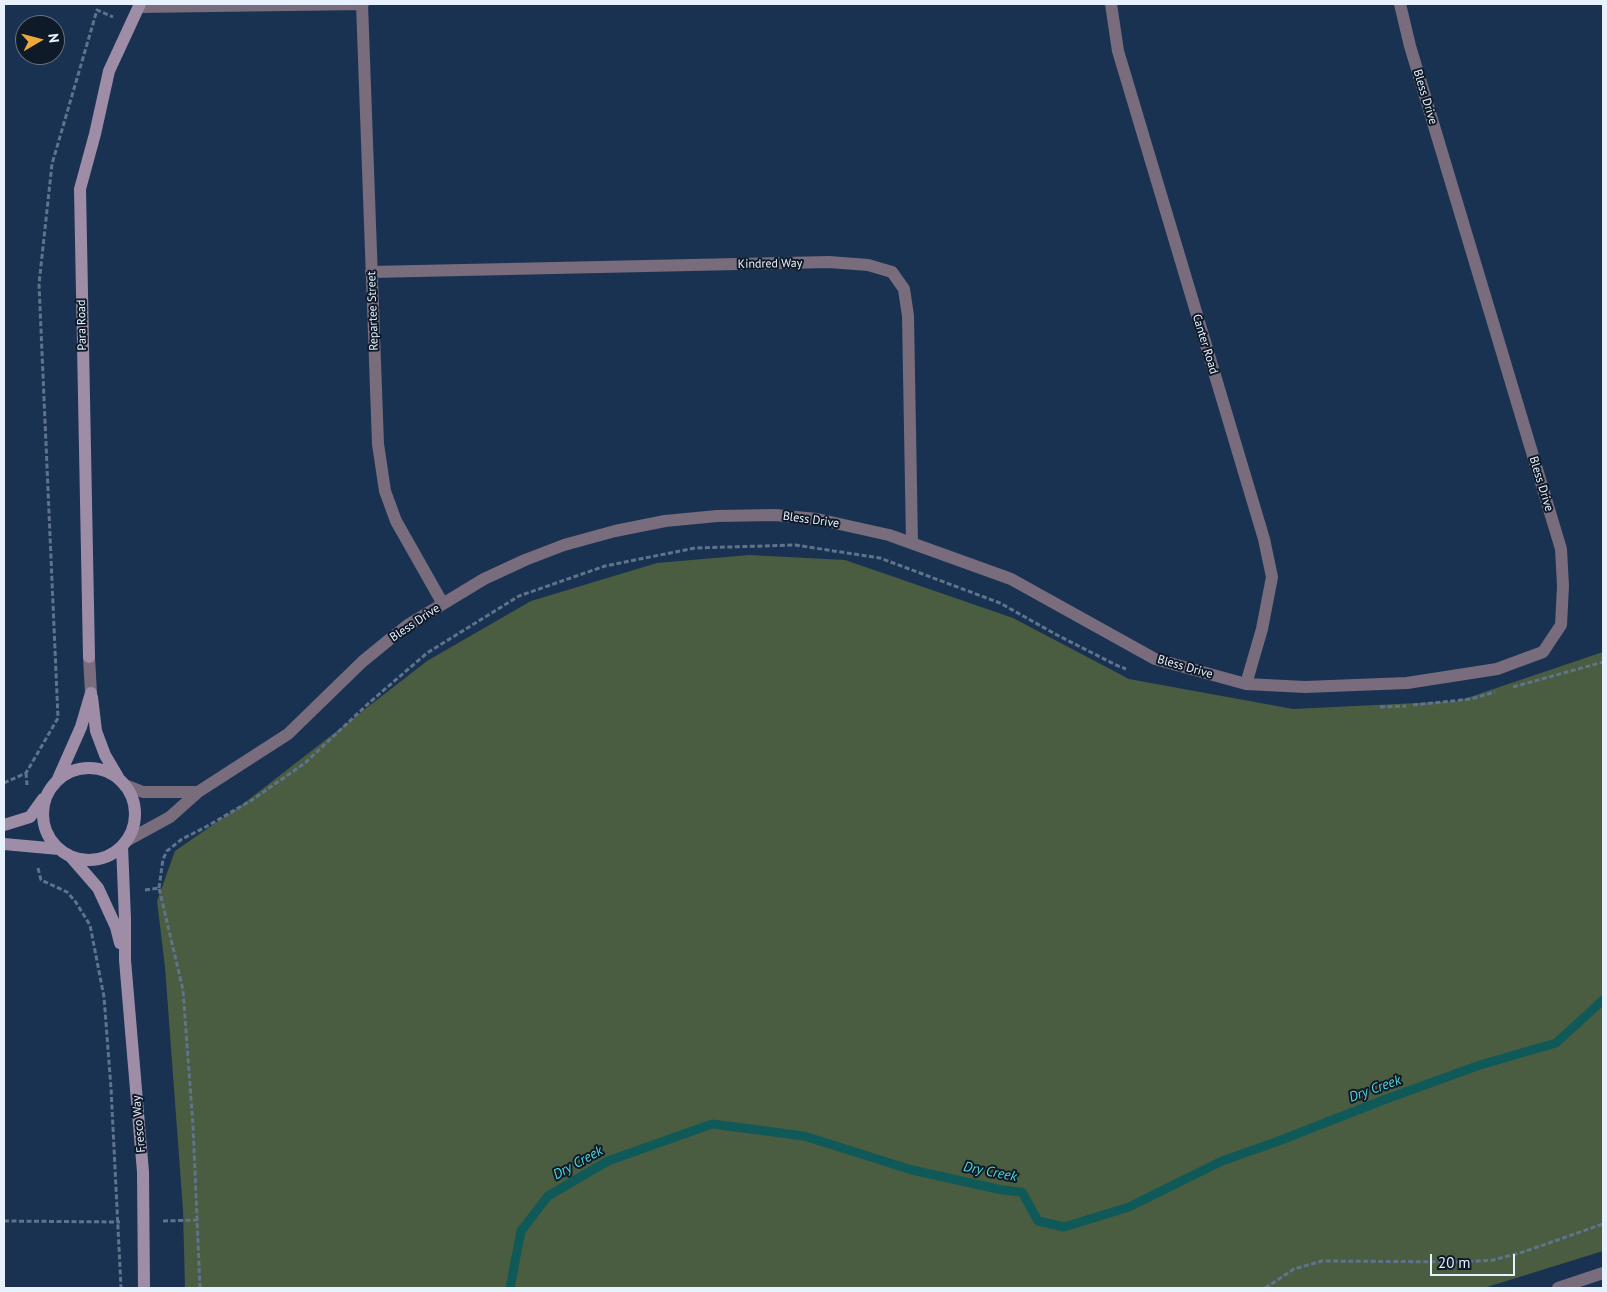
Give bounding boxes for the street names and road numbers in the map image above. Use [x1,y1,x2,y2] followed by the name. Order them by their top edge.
[1410,68,1440,126] street label: Bless Drive
[738,256,802,272] street label: Kindred Way
[364,271,382,351] street label: Repartee Street
[74,299,90,351] street label: Para Road
[1189,312,1221,376] street label: Canter Road
[1526,455,1556,513] street label: Bless Drive
[782,509,840,531] street label: Bless Drive
[387,601,443,645] street label: Bless Drive
[1156,652,1214,682] street label: Bless Drive
[129,1095,149,1153] street label: Fresco Way

